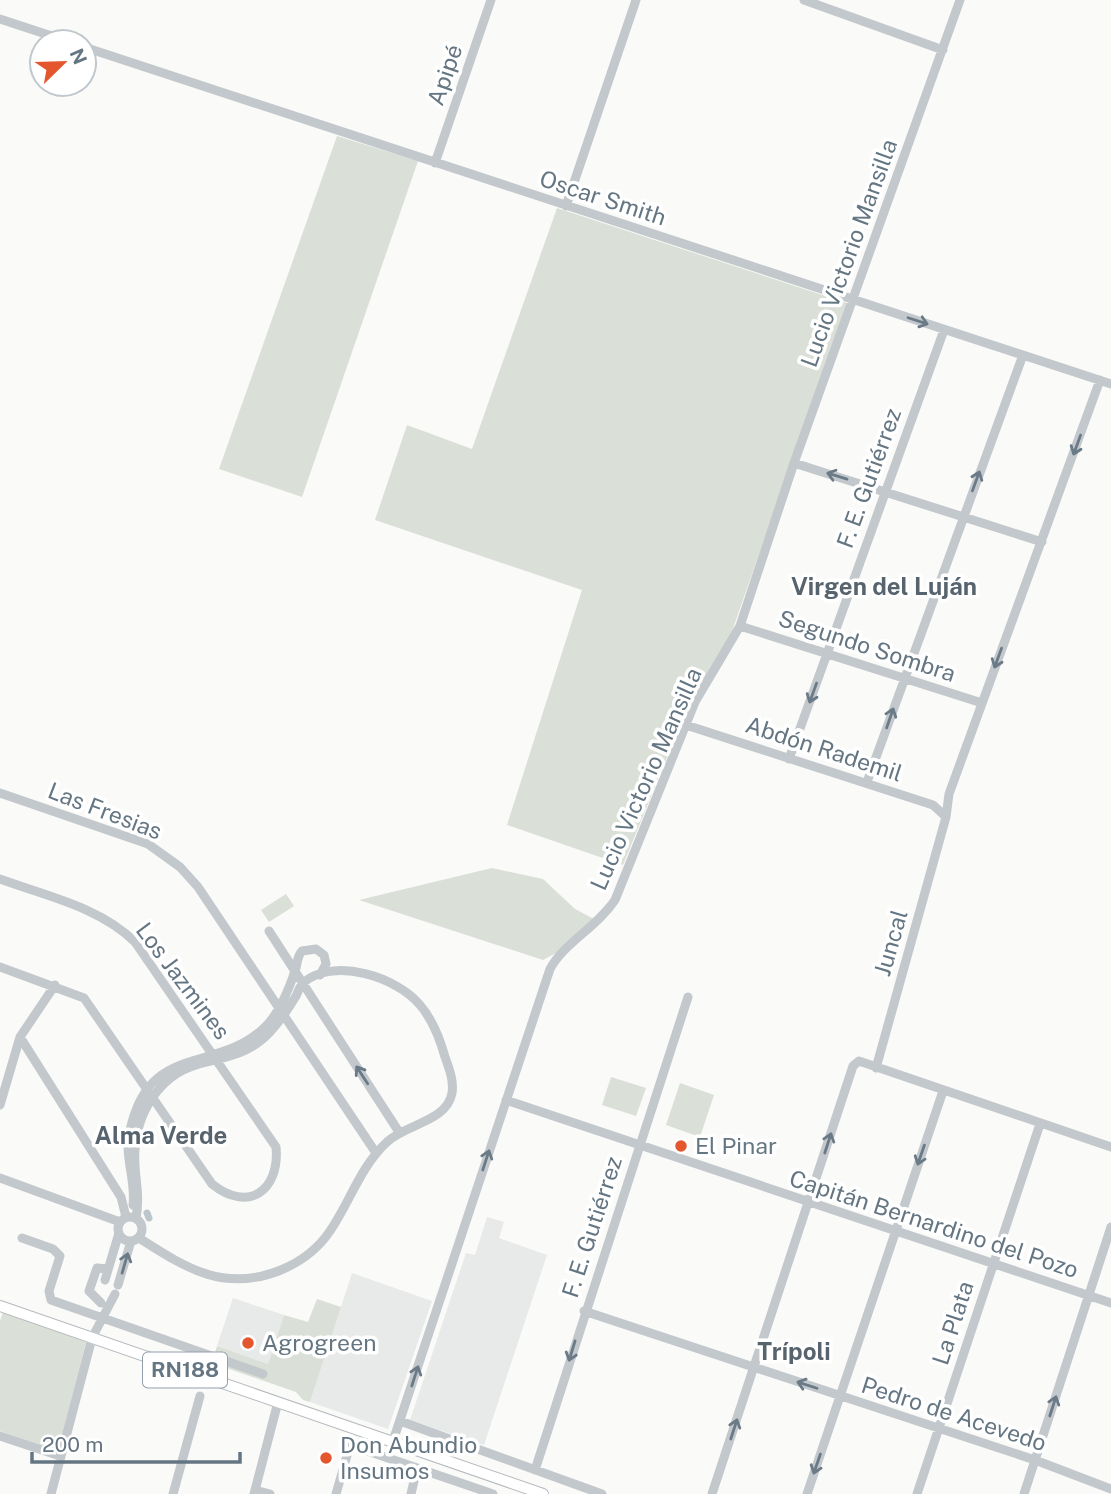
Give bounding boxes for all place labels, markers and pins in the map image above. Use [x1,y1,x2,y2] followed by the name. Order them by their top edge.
[695,1132,777,1159] place label: El Pinar
[673,1138,689,1154] marker: El Pinar
[262,1329,376,1356] place label: Agrogreen
[240,1335,256,1351] marker: Agrogreen
[340,1431,477,1484] place label: Don Abundio Insumos
[318,1450,334,1466] marker: Don Abundio Insumos

